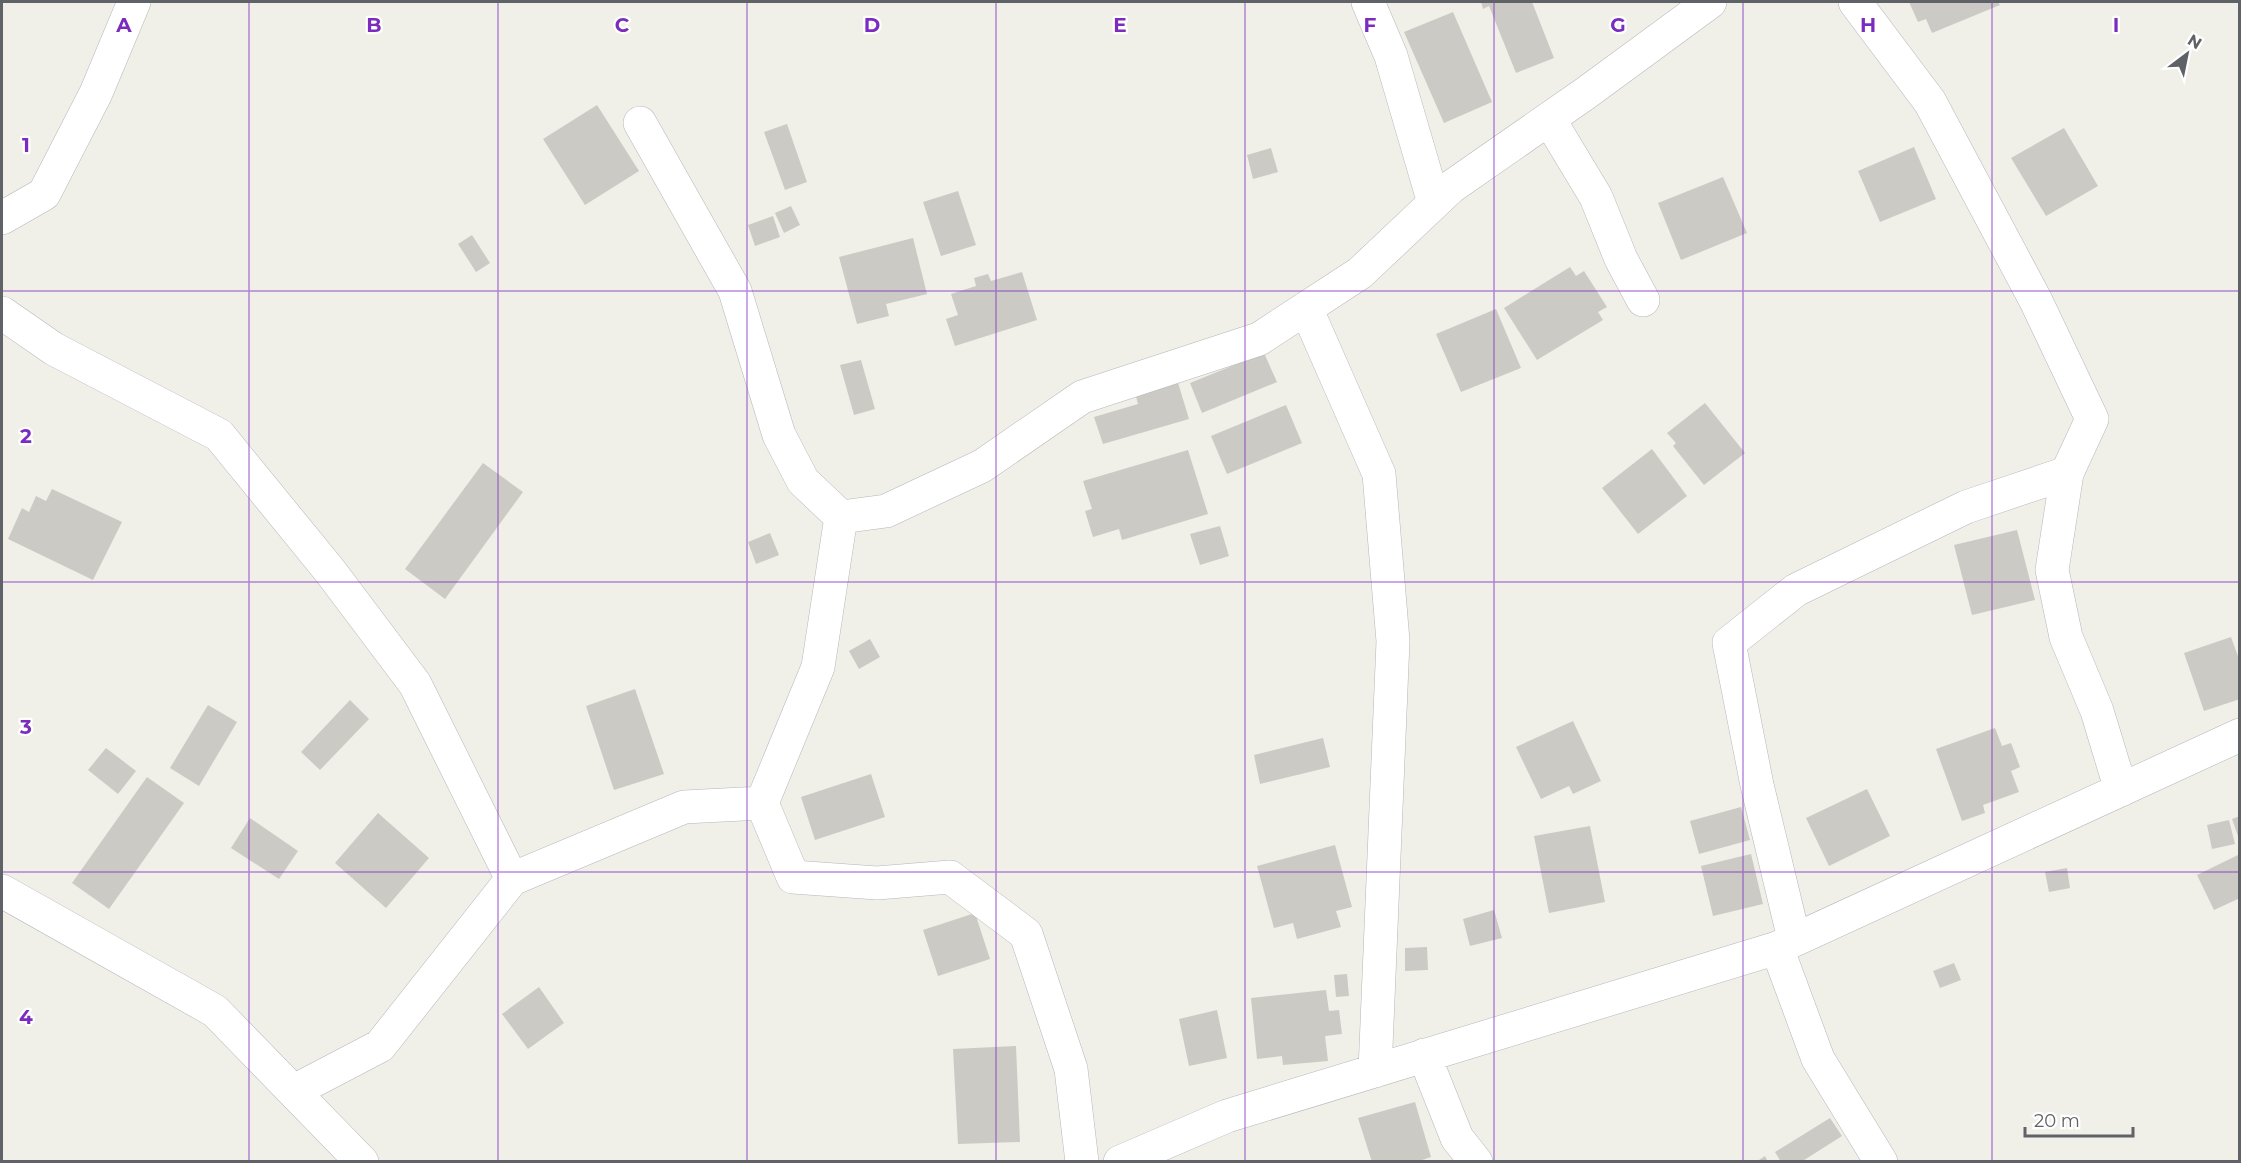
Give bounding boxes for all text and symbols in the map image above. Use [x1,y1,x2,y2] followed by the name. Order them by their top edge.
[115,13,132,37] text: A
[366,13,382,37] text: B
[615,13,630,37] text: C
[864,13,880,37] text: D
[1113,13,1127,37] text: E
[1364,13,1377,37] text: F
[1610,13,1626,37] text: G
[1860,13,1876,37] text: H
[2113,13,2119,37] text: I
[2157,24,2217,84] north arrow
[2184,30,2205,53] text: N
[22,133,30,157] text: 1
[20,424,32,448] text: 2
[19,715,32,739] text: 3
[19,1005,33,1029] text: 4
[2025,1100,2133,1138] scale bar
[2034,1110,2080,1132] text: 20 m

